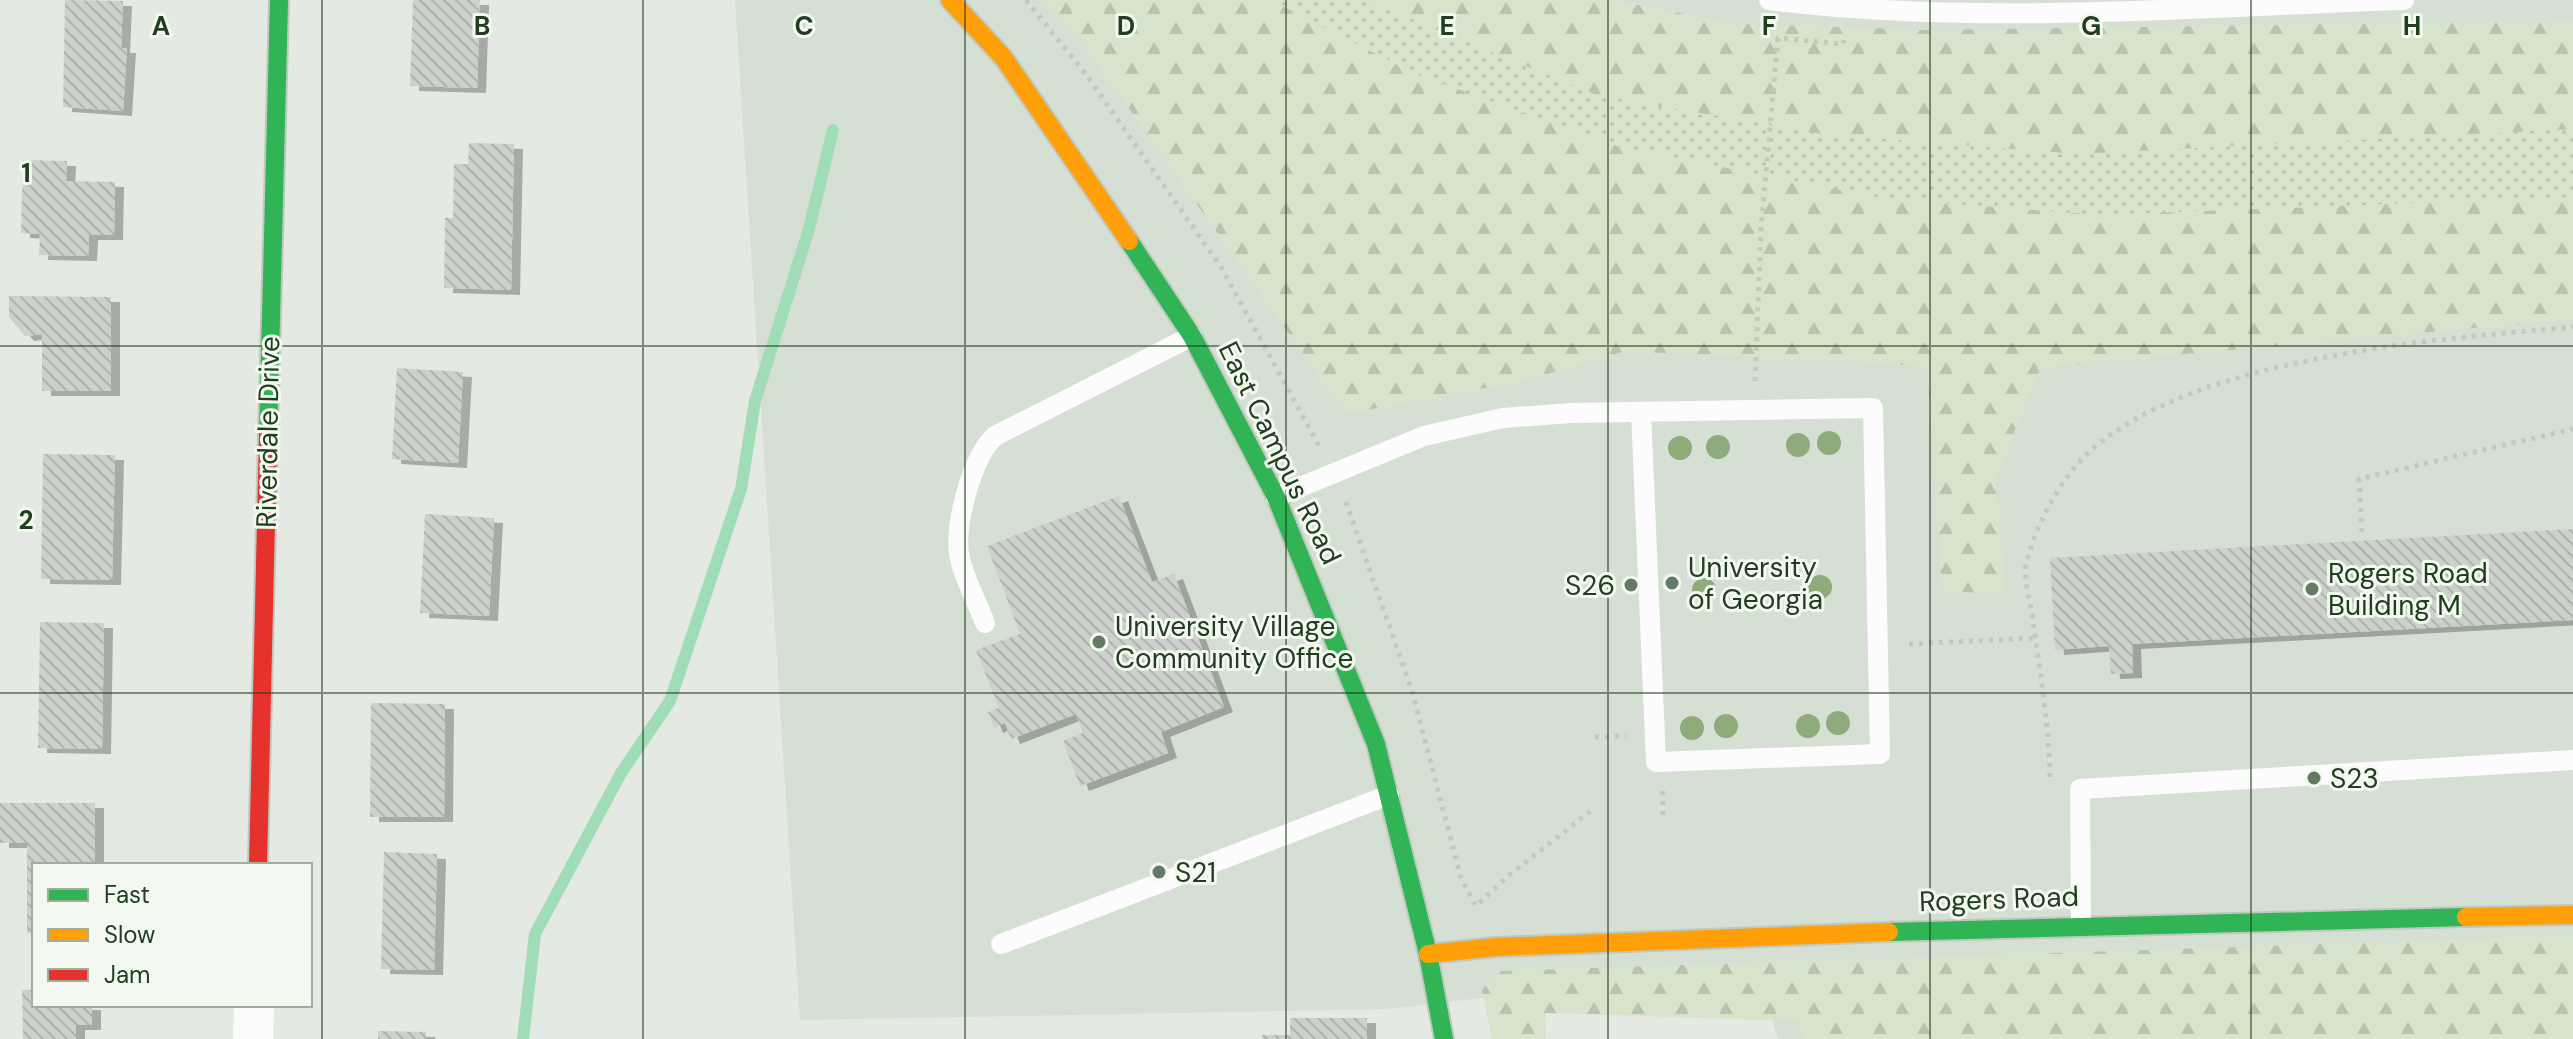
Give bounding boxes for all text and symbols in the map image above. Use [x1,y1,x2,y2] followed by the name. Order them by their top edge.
[152,9,170,43] text: A
[474,9,490,43] text: B
[794,9,814,43] text: C
[1117,9,1135,43] text: D
[1439,9,1455,43] text: E
[1762,9,1776,43] text: F
[2081,9,2101,43] text: G
[2403,9,2421,43] text: H
[21,156,31,190] text: 1
[1210,335,1350,571] street label: East Campus Road
[248,336,288,528] street label: Riverdale Drive
[18,503,34,537] text: 2
[1688,549,1823,618] place label: University of Georgia
[2328,555,2488,624] place label: Rogers Road Building M
[1565,567,1615,604] place label: S26
[1663,574,1681,592] marker: University of Georgia
[1622,576,1640,594] marker: S26
[2303,580,2321,598] marker: Rogers Road Building M
[1115,608,1353,677] place label: University Village Community Office
[1090,633,1108,651] marker: University Village Community Office
[2330,760,2379,797] place label: S23
[2305,769,2323,787] marker: S23
[1175,854,1216,891] place label: S21
[32,863,312,1007] legend
[1150,863,1168,881] marker: S21
[1918,878,2080,920] street label: Rogers Road
[104,879,150,910] text: Fast
[104,919,155,950] text: Slow
[104,959,150,990] text: Jam

